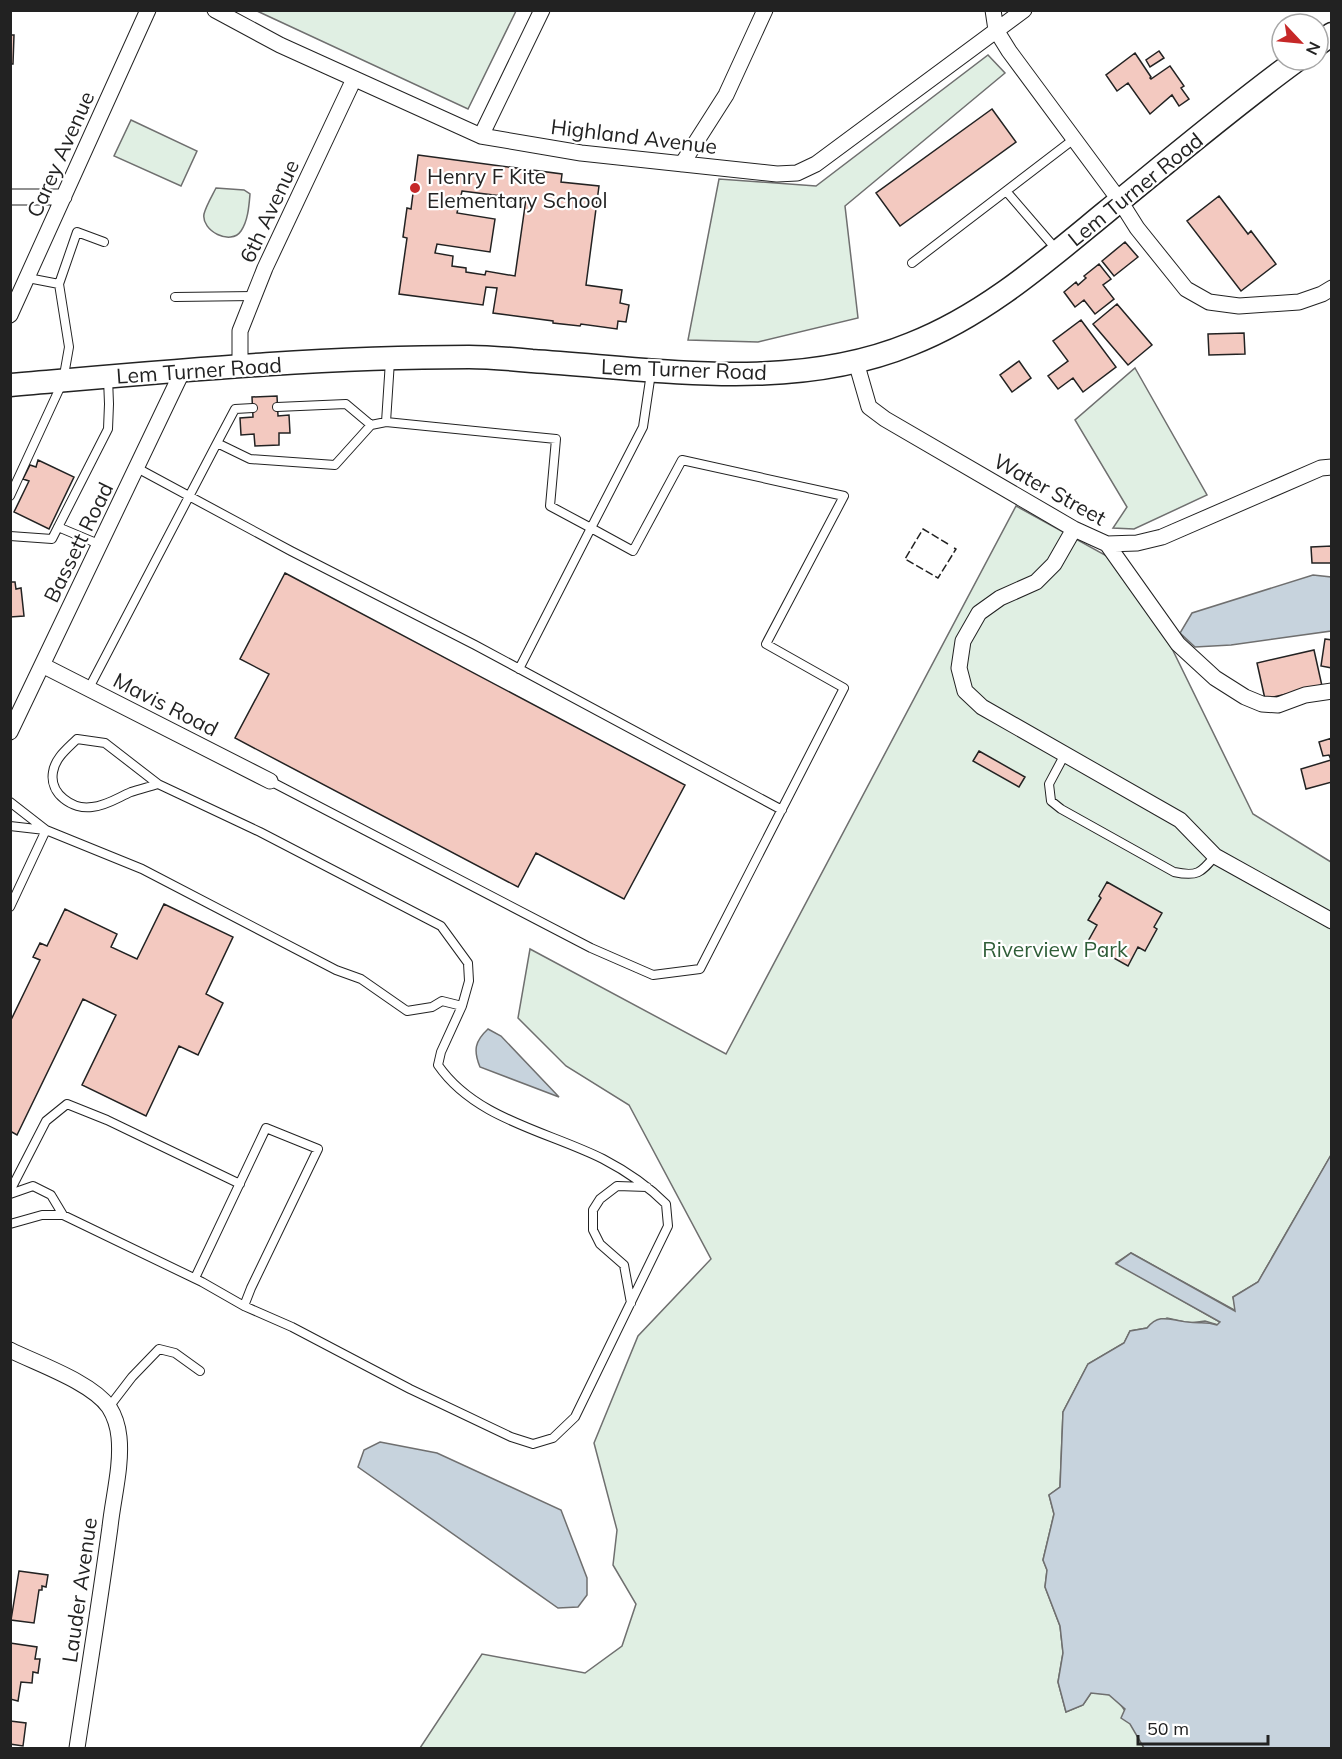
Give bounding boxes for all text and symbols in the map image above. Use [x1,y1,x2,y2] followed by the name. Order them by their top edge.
[1270,12,1330,72] north arrow
[1302,39,1325,58] text: N
[21,87,99,221] street label: Carey Avenue
[549,113,719,159] street label: Highland Avenue
[1062,127,1208,251] street label: Lem Turner Road
[234,155,304,267] street label: 6th Avenue
[427,163,608,213] place label: Henry F Kite Elementary School
[408,181,422,195] marker: Henry F Kite Elementary School
[115,351,283,389] street label: Lem Turner Road
[601,353,767,385] street label: Lem Turner Road
[989,447,1111,531] street label: Water Street
[38,478,118,606] street label: Bassett Road
[109,667,223,741] street label: Mavis Road
[982,936,1128,962] park label: Riverview Park
[56,1516,102,1664] street label: Lauder Avenue
[1138,1708,1268,1746] scale bar
[1147,1717,1189,1740] text: 50 m

